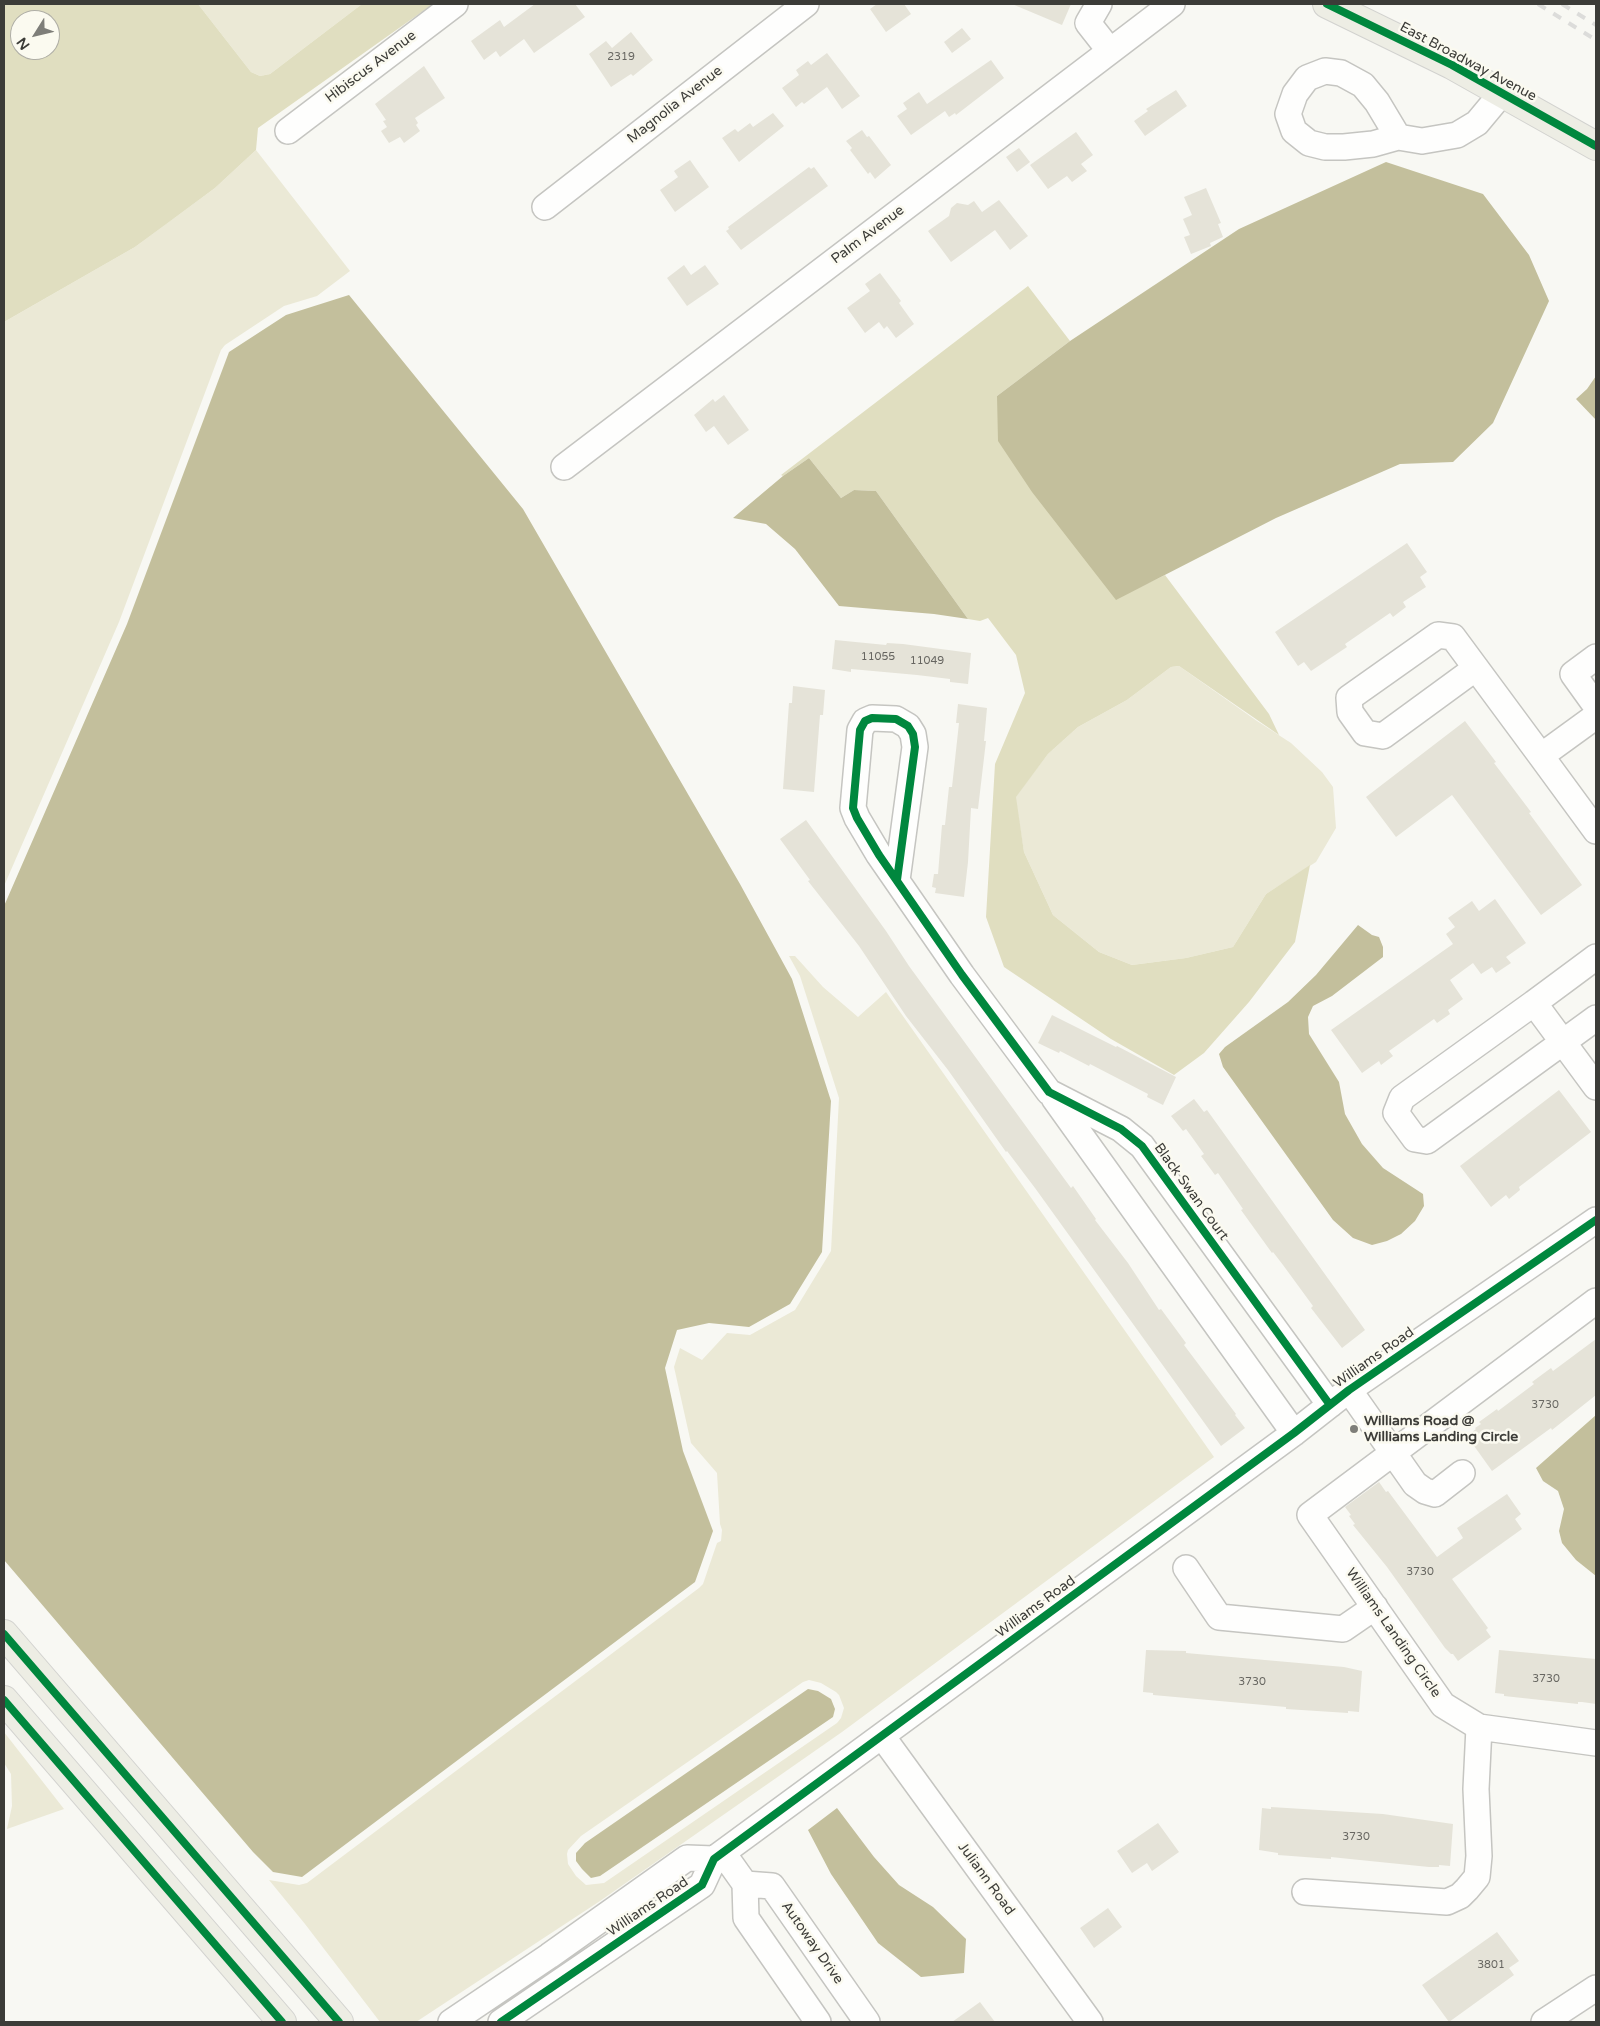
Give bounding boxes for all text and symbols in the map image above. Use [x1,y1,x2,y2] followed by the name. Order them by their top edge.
[10,10,60,60] north arrow
[1397,19,1539,105] street label: East Broadway Avenue
[322,27,420,107] street label: Hibiscus Avenue
[13,34,33,53] text: N
[607,50,635,64] house number: 2319
[624,63,726,147] street label: Magnolia Avenue
[828,202,908,268] street label: Palm Avenue
[861,650,895,664] house number: 11055
[910,654,944,668] house number: 11049
[1150,1140,1232,1244] street label: Black Swan Court
[1331,1324,1417,1392] street label: Williams Road
[1531,1398,1559,1412] house number: 3730
[1364,1413,1518,1445] place label: Williams Road @ Williams Landing Circle
[1348,1423,1360,1435] marker: Williams Road @ Williams Landing Circle
[1342,1565,1444,1701] street label: Williams Landing Circle
[1406,1565,1434,1579] house number: 3730
[993,1573,1079,1641] street label: Williams Road
[1532,1672,1560,1686] house number: 3730
[1238,1675,1266,1689] house number: 3730
[1342,1830,1370,1844] house number: 3730
[954,1839,1018,1919] street label: Juliann Road
[604,1874,692,1940] street label: Williams Road
[777,1899,847,1987] street label: Autoway Drive
[1477,1958,1505,1972] house number: 3801

